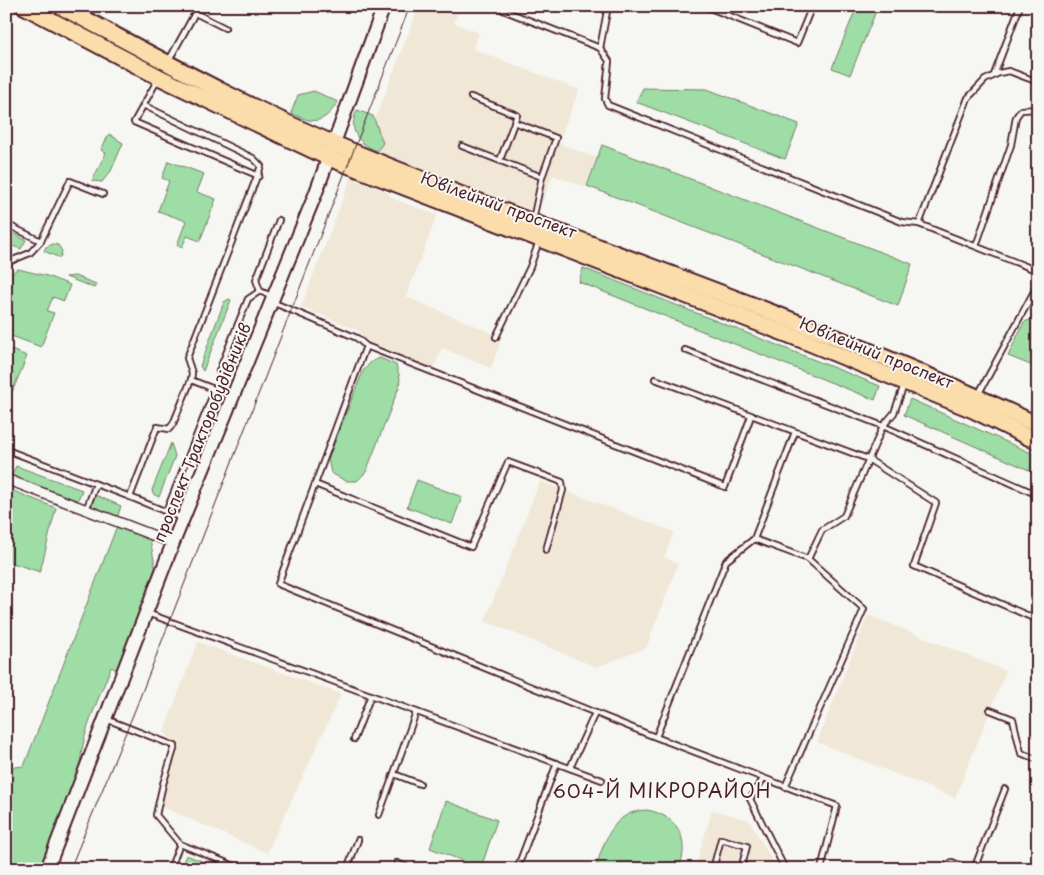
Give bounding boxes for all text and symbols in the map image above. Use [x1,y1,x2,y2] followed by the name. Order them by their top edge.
[418,165,581,243] street label: Ювілейний проспект
[796,310,958,394] street label: Ювілейний проспект
[146,319,256,545] street label: проспект Тракторобудівників
[552,776,772,804] district label: 604-Й МІКРОРАЙОН

